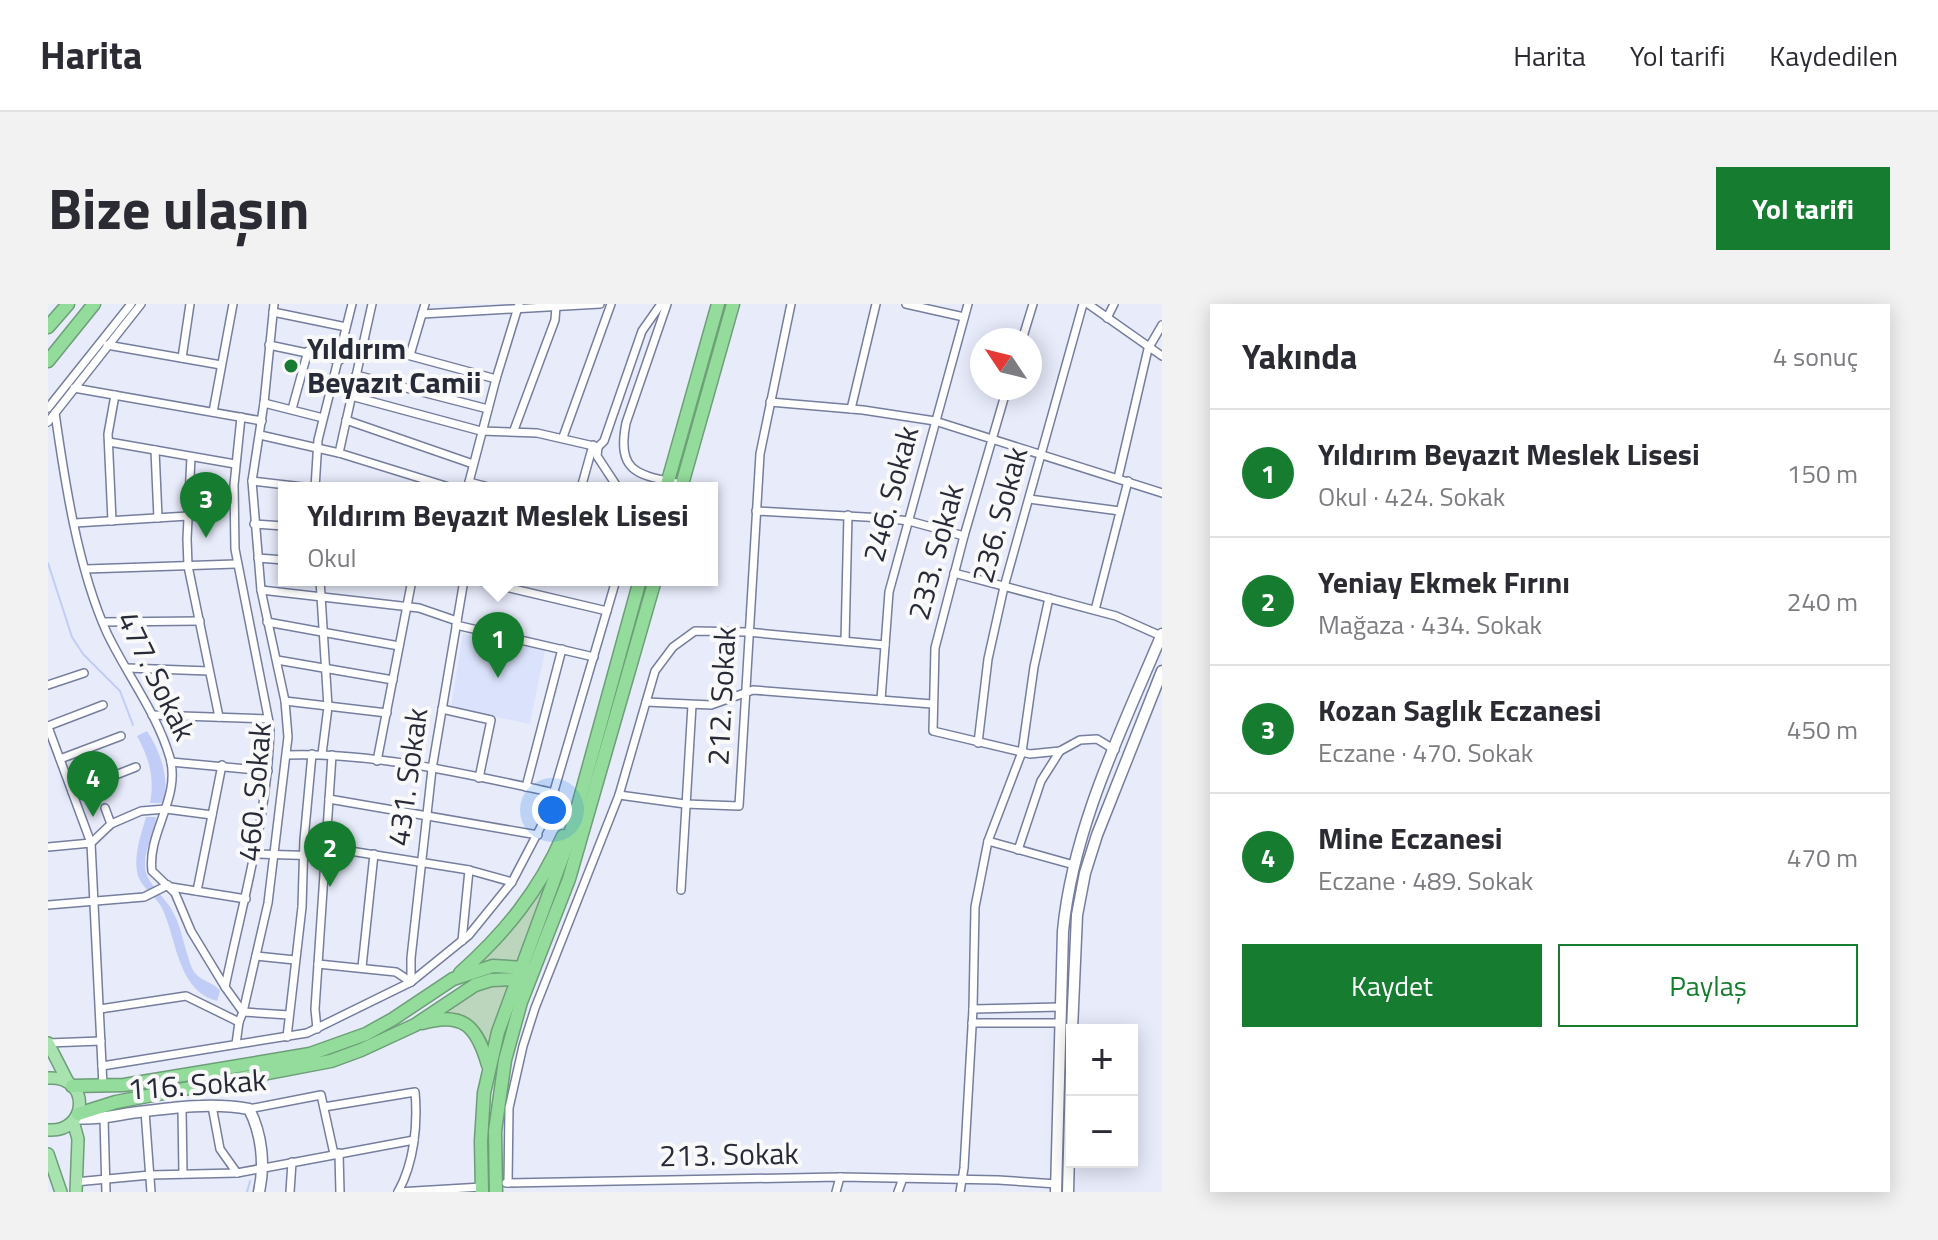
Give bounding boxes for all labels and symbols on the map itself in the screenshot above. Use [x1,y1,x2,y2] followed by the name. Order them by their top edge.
[307,325,482,405] place label: Yıldırım Beyazıt Camii
[970,328,1042,400] north arrow
[282,357,300,375] marker: Yıldırım Beyazıt Camii
[850,421,930,567] street label: 246. Sokak
[959,442,1039,588] street label: 236. Sokak
[180,472,232,538] pin: 3
[895,479,975,625] street label: 233. Sokak
[106,603,208,748] street label: 477. Sokak
[472,612,524,678] pin: 1
[694,625,748,767] street label: 212. Sokak
[375,705,439,849] street label: 431. Sokak
[225,721,283,863] street label: 460. Sokak
[67,751,119,817] pin: 4
[532,790,572,830] your location
[304,821,356,887] pin: 2
[126,1056,268,1112] street label: 116. Sokak
[659,1130,799,1178] street label: 213. Sokak

